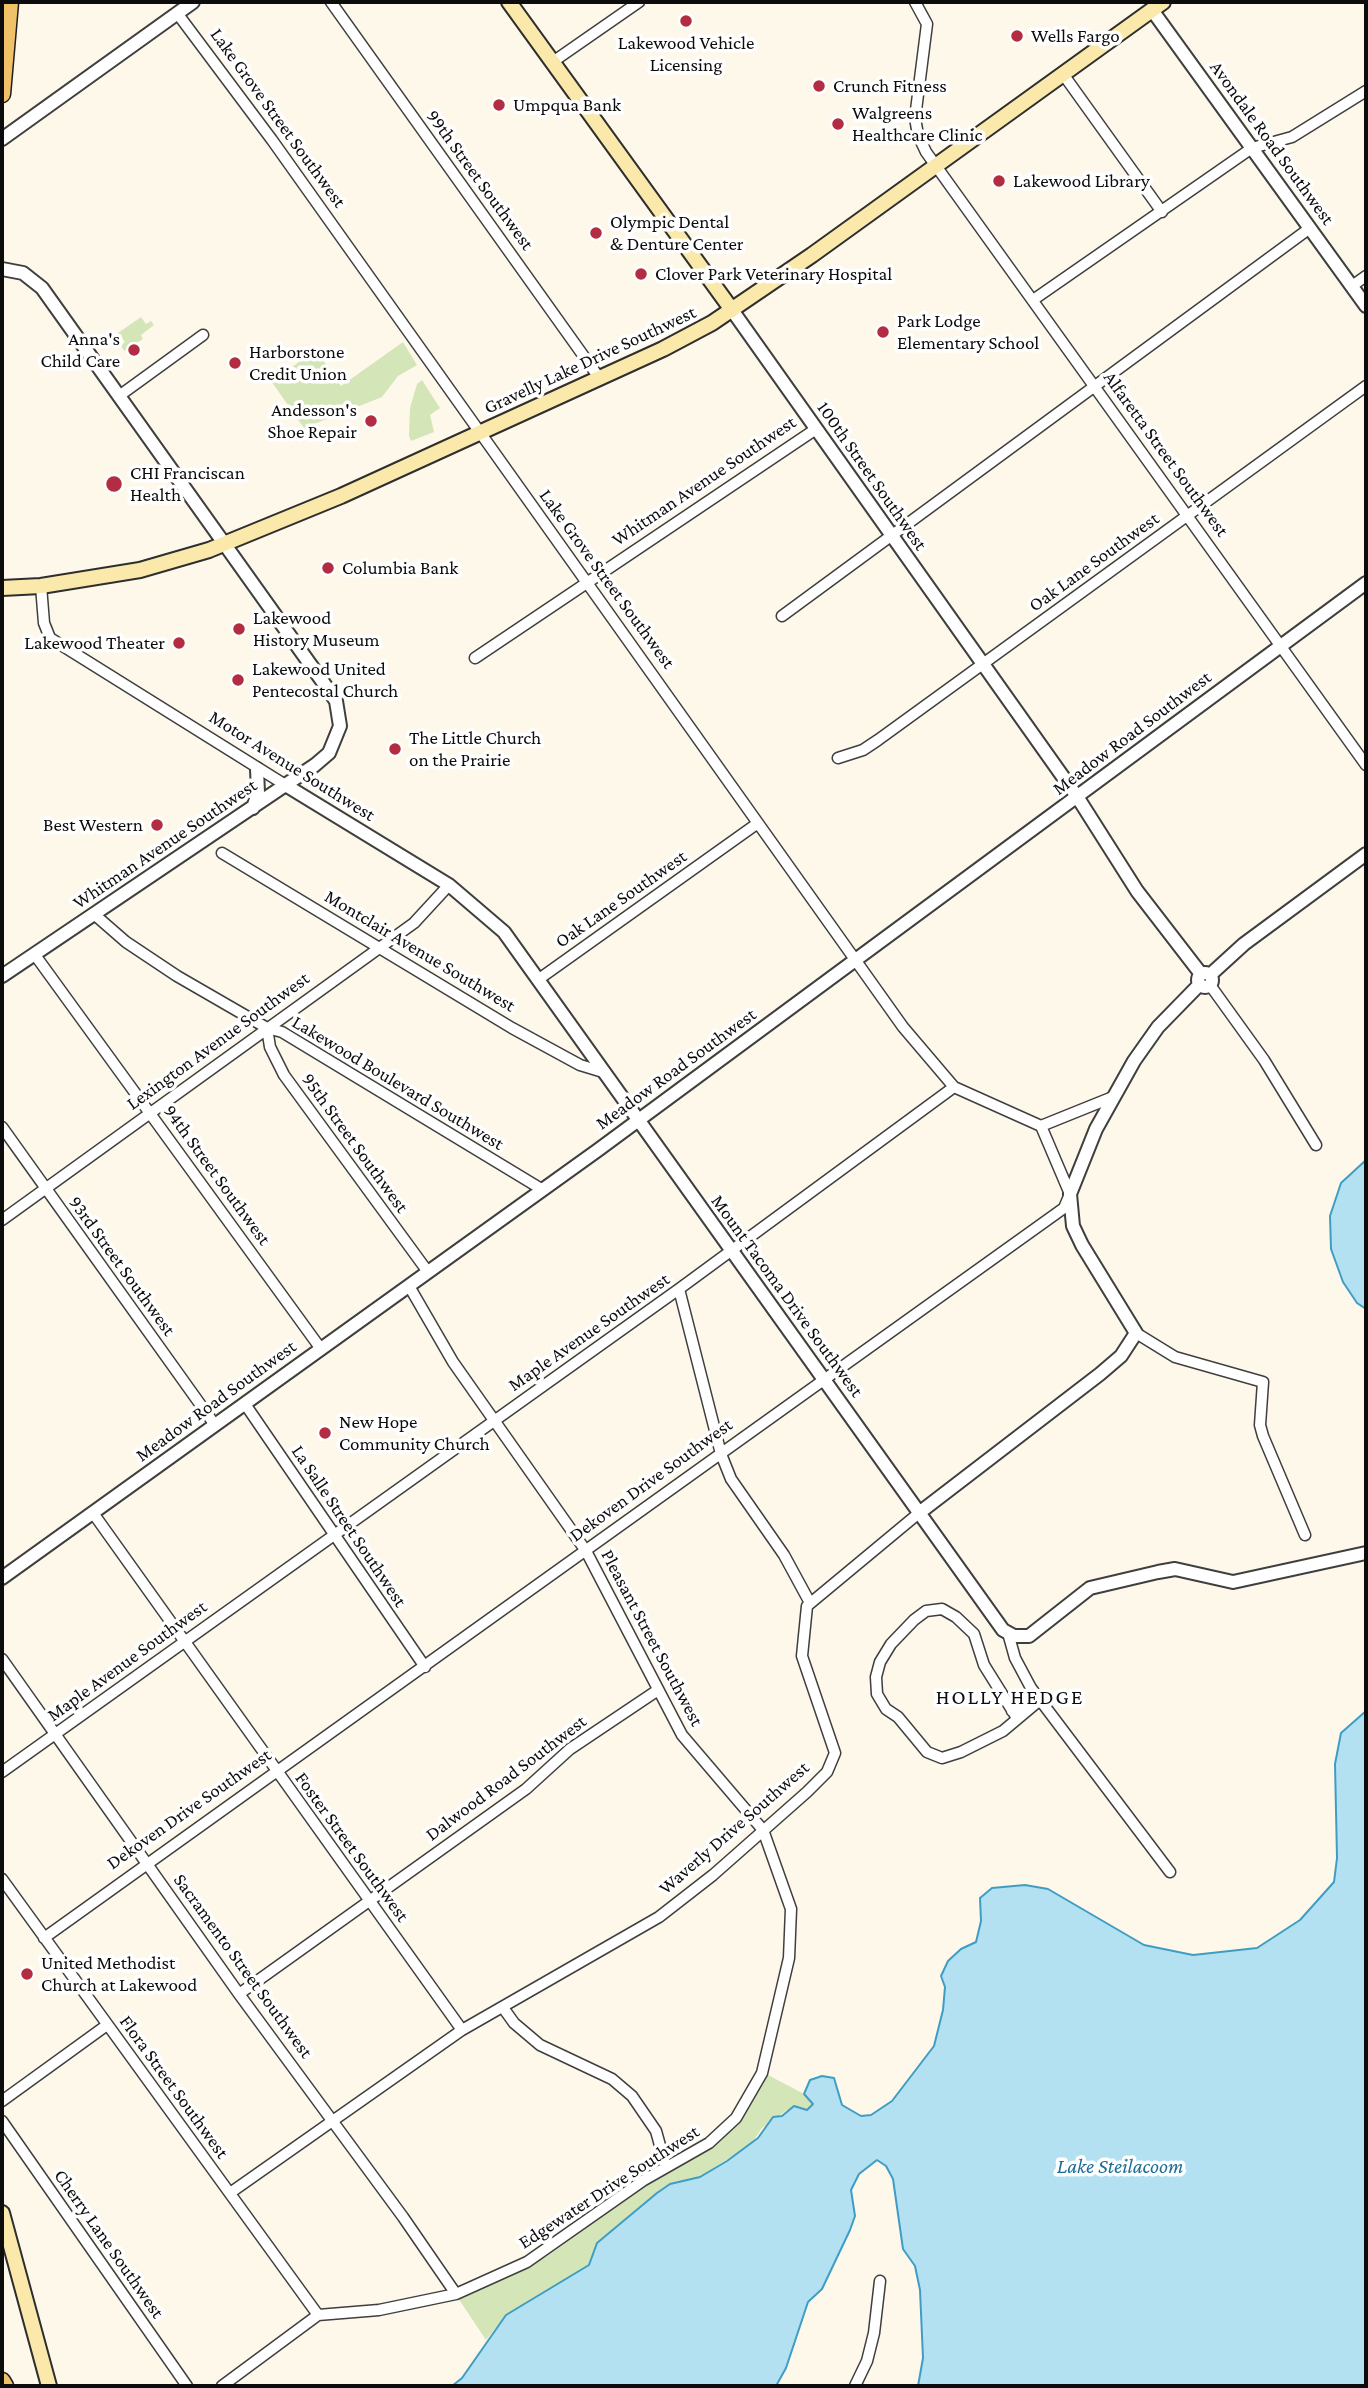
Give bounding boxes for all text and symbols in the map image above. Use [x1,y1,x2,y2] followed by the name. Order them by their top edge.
[678,13,694,29] marker: Lakewood Vehicle Licensing
[205,24,351,212] street label: Lake Grove Street Southwest
[1031,25,1120,47] place label: Wells Fargo
[1009,28,1025,44] marker: Wells Fargo
[618,32,754,76] place label: Lakewood Vehicle Licensing
[1205,57,1339,229] street label: Avondale Road Southwest
[833,75,947,97] place label: Crunch Fitness
[811,78,827,94] marker: Crunch Fitness
[513,94,621,116] place label: Umpqua Bank
[491,97,507,113] marker: Umpqua Bank
[852,102,982,146] place label: Walgreens Healthcare Clinic
[421,105,539,255] street label: 99th Street Southwest
[830,116,846,132] marker: Walgreens Healthcare Clinic
[1013,170,1150,192] place label: Lakewood Library
[991,173,1007,189] marker: Lakewood Library
[610,211,744,255] place label: Olympic Dental & Denture Center
[588,225,604,241] marker: Olympic Dental & Denture Center
[655,263,892,285] place label: Clover Park Veterinary Hospital
[633,266,649,282] marker: Clover Park Veterinary Hospital
[480,301,700,419] street label: Gravelly Lake Drive Southwest
[897,310,1039,354] place label: Park Lodge Elementary School
[875,324,891,340] marker: Park Lodge Elementary School
[40,328,120,372] place label: Anna's Child Care
[249,341,347,385] place label: Harborstone Credit Union
[126,342,142,358] marker: Anna's Child Care
[227,355,243,371] marker: Harborstone Credit Union
[1098,367,1234,541] street label: Alfaretta Street Southwest
[812,397,932,555] street label: 100th Street Southwest
[267,399,357,443] place label: Andesson's Shoe Repair
[608,411,800,551] street label: Whitman Avenue Southwest
[363,413,379,429] marker: Andesson's Shoe Repair
[130,462,245,506] place label: CHI Franciscan Health
[104,474,124,494] marker: CHI Franciscan Health
[534,485,680,673] street label: Lake Grove Street Southwest
[1024,507,1164,617] street label: Oak Lane Southwest
[342,557,458,579] place label: Columbia Bank
[320,560,336,576] marker: Columbia Bank
[253,607,380,651] place label: Lakewood History Museum
[231,621,247,637] marker: Lakewood History Museum
[24,632,165,654] place label: Lakewood Theater
[171,635,187,651] marker: Lakewood Theater
[252,658,398,702] place label: Lakewood United Pentecostal Church
[1048,666,1216,800] street label: Meadow Road Southwest
[230,672,246,688] marker: Lakewood United Pentecostal Church
[205,706,379,826] street label: Motor Avenue Southwest
[409,727,541,771] place label: The Little Church on the Prairie
[387,741,403,757] marker: The Little Church on the Prairie
[69,774,261,914] street label: Whitman Avenue Southwest
[43,814,143,836] place label: Best Western
[149,817,165,833] marker: Best Western
[551,845,691,953] street label: Oak Lane Southwest
[320,885,520,1017] street label: Montclair Avenue Southwest
[122,967,314,1115] street label: Lexington Avenue Southwest
[591,1003,761,1135] street label: Meadow Road Southwest
[288,1011,508,1155] street label: Lakewood Boulevard Southwest
[297,1069,413,1217] street label: 95th Street Southwest
[158,1100,276,1250] street label: 94th Street Southwest
[706,1190,868,1402] street label: Mount Tacoma Drive Southwest
[64,1192,180,1340] street label: 93rd Street Southwest
[504,1268,674,1396] street label: Maple Avenue Southwest
[131,1335,301,1467] street label: Meadow Road Southwest
[339,1411,490,1455] place label: New Hope Community Church
[565,1413,737,1547] street label: Dekoven Drive Southwest
[317,1425,333,1441] marker: New Hope Community Church
[286,1441,412,1611] street label: La Salle Street Southwest
[596,1546,708,1730] street label: Pleasant Street Southwest
[43,1595,211,1727] street label: Maple Avenue Southwest
[937,1685,1083,1711] district label: HOLLY HEDGE
[421,1710,591,1846] street label: Dalwood Road Southwest
[102,1744,276,1874] street label: Dekoven Drive Southwest
[654,1756,814,1900] street label: Waverly Drive Southwest
[290,1768,414,1926] street label: Foster Street Southwest
[168,1869,318,2063] street label: Sacramento Street Southwest
[41,1952,197,1996] place label: United Methodist Church at Lakewood
[19,1966,35,1982] marker: United Methodist Church at Lakewood
[114,2011,234,2163] street label: Flora Street Southwest
[514,2120,704,2254] street label: Edgewater Drive Southwest
[1057,2154,1183,2180] water label: Lake Steilacoom
[49,2165,169,2323] street label: Cherry Lane Southwest

